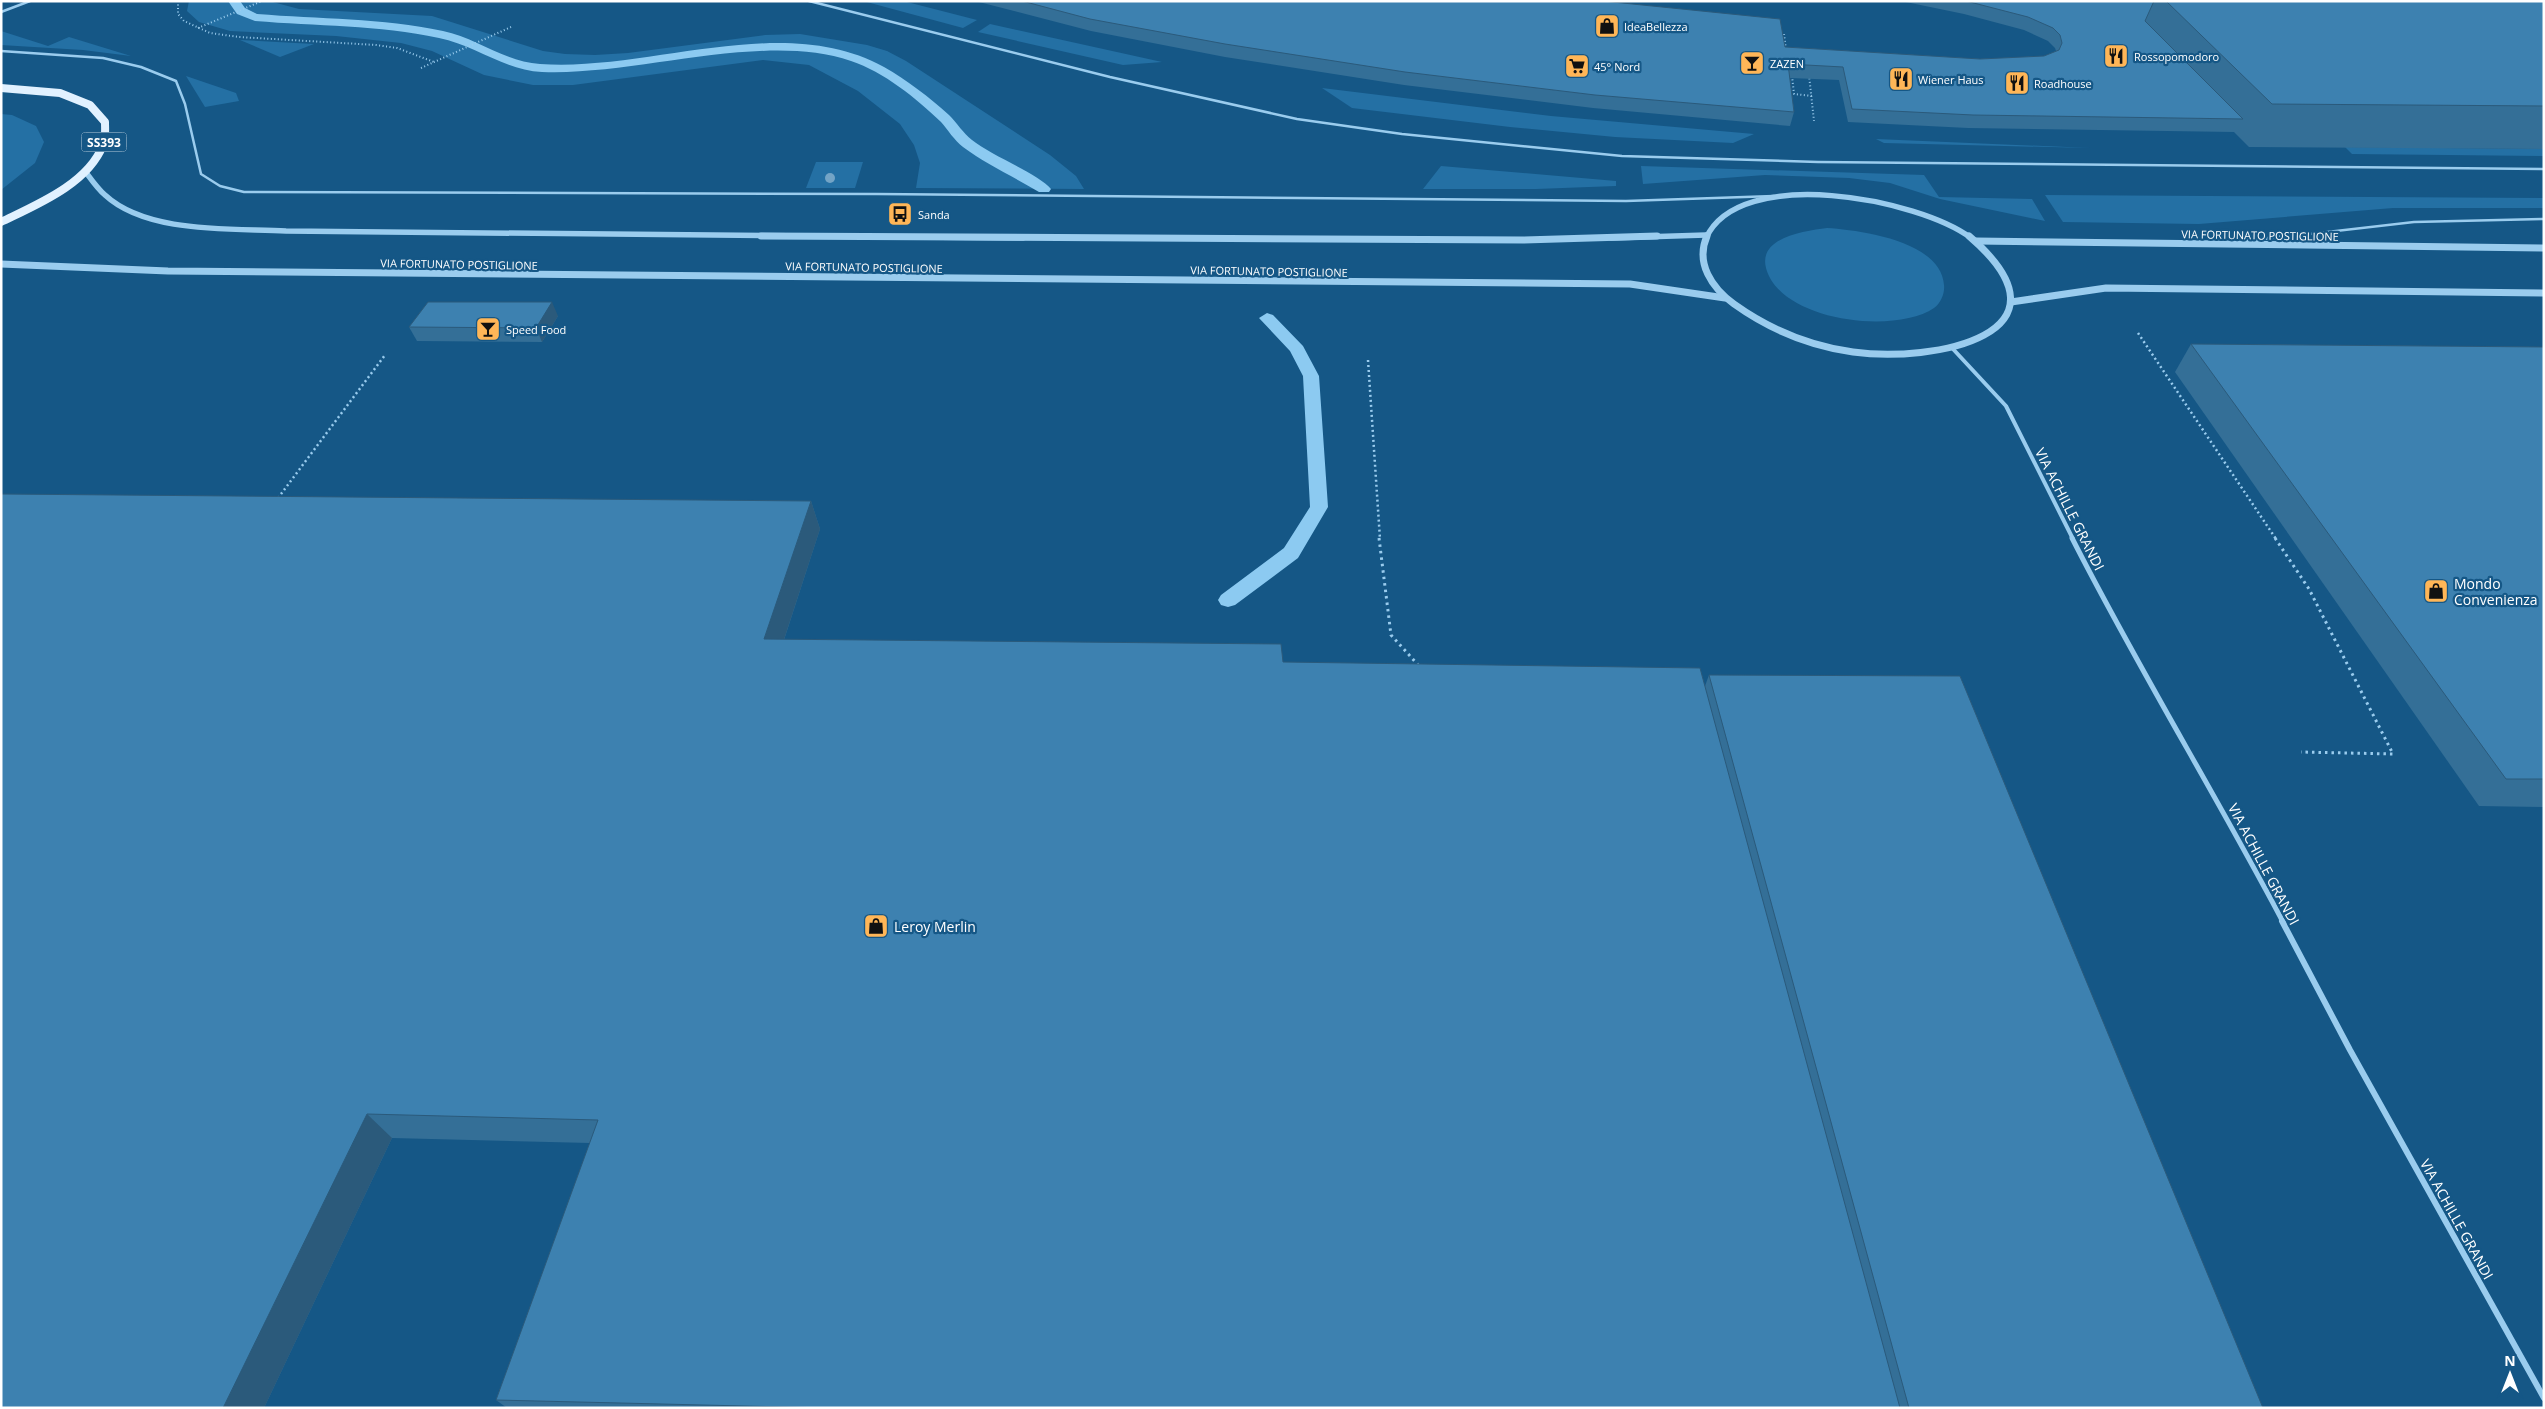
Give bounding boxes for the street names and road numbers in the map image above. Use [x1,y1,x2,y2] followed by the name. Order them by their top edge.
[82,132,126,152] road number: SS393
[2181,226,2339,244] street label: VIA FORTUNATO POSTIGLIONE
[380,255,538,273] street label: VIA FORTUNATO POSTIGLIONE
[785,258,943,276] street label: VIA FORTUNATO POSTIGLIONE
[1190,262,1348,280] street label: VIA FORTUNATO POSTIGLIONE
[2031,445,2109,573] street label: VIA ACHILLE GRANDI
[2224,800,2304,928] street label: VIA ACHILLE GRANDI
[2416,1155,2498,1283] street label: VIA ACHILLE GRANDI

